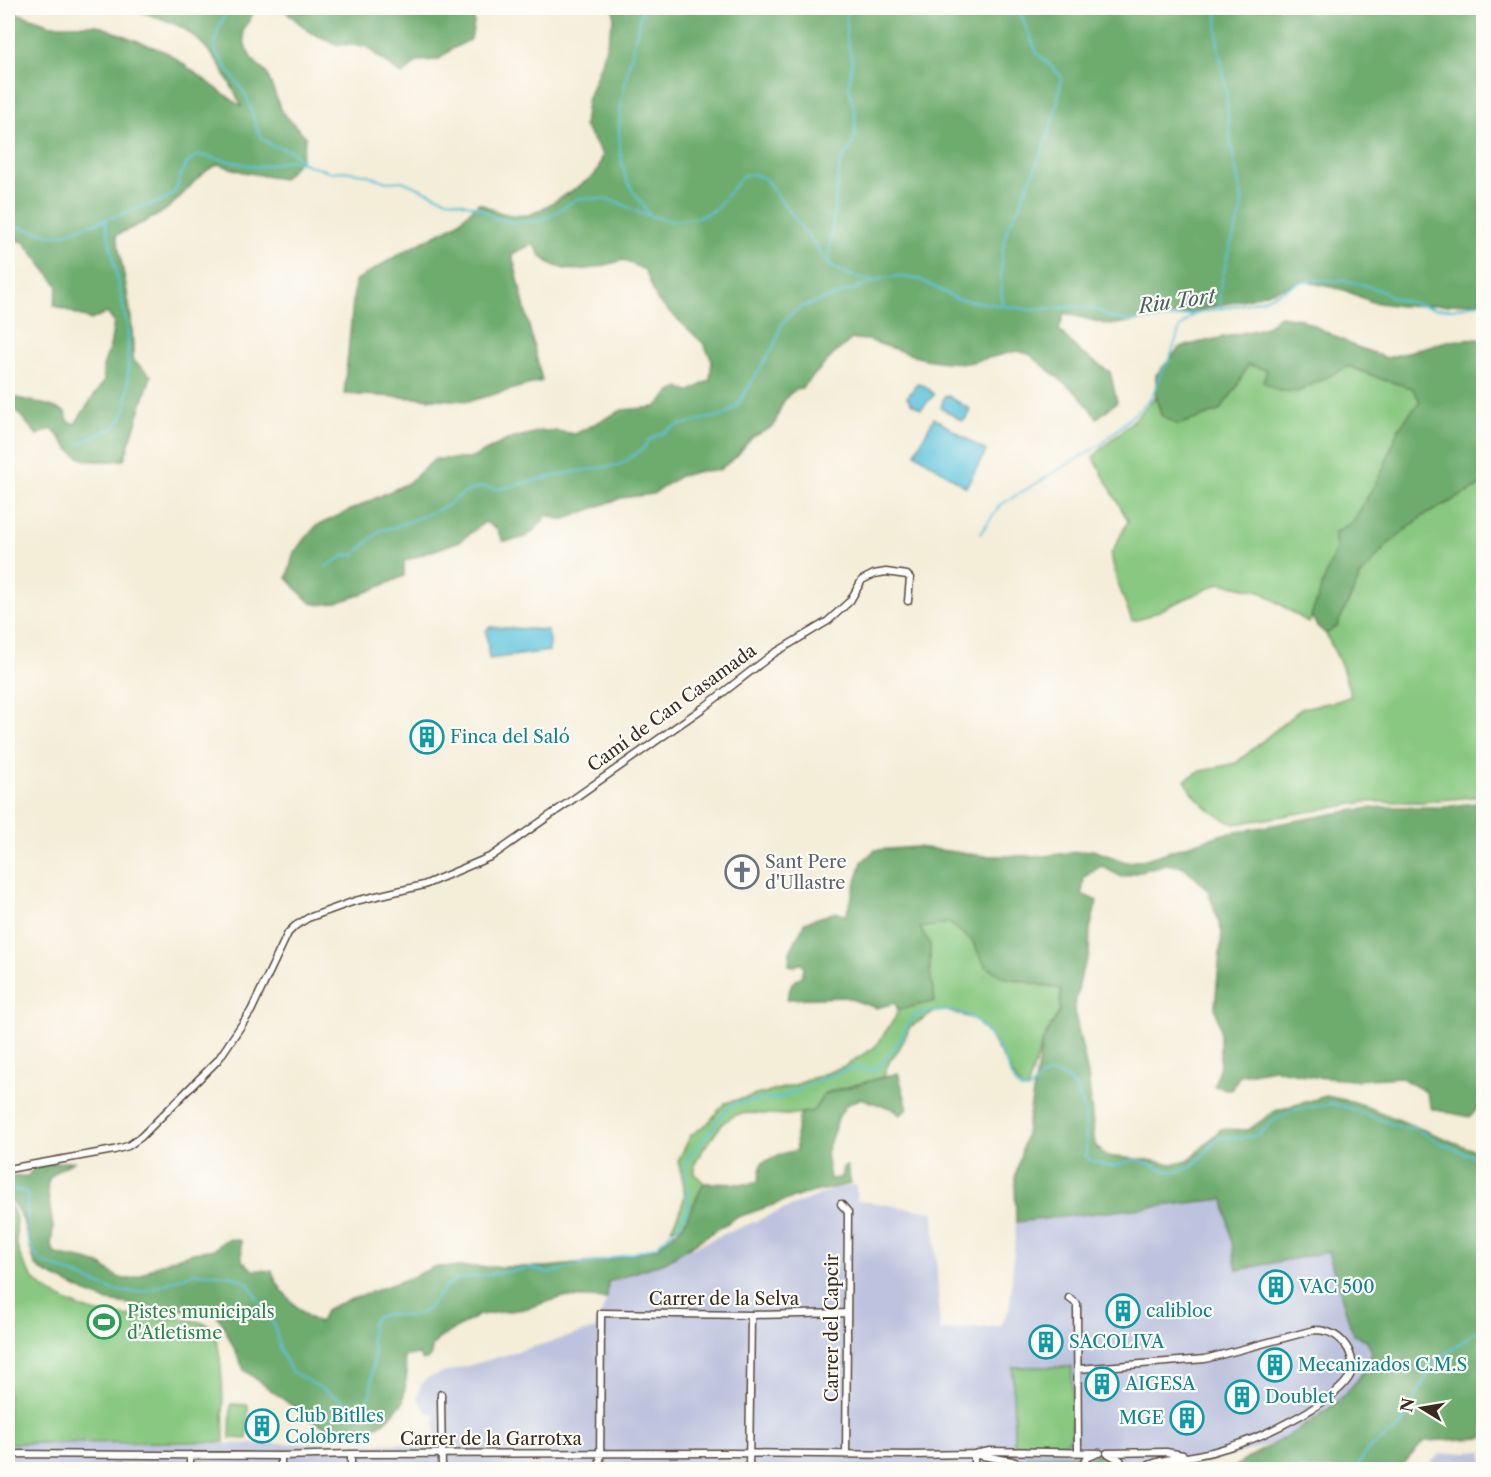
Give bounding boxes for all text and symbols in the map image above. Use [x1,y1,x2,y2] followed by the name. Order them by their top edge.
[1135,284,1218,319] water label: Riu Tort
[583,639,761,777] street label: Camí de Can Casamada
[409,719,445,755] building icon: Finca del Saló
[450,726,570,748] place label: Finca del Saló
[765,851,847,894] place label: Sant Pere d'Ullastre
[724,854,760,890] church icon: Sant Pere d'Ullastre
[821,1253,843,1402] street label: Carrer del Capcir
[1258,1269,1294,1305] building icon: VAC 500
[1298,1276,1375,1298] place label: VAC 500
[649,1288,800,1310] street label: Carrer de la Selva
[1105,1293,1141,1329] building icon: calibloc
[1146,1300,1212,1322] place label: calibloc
[127,1301,274,1344] place label: Pistes municipals d'Atletisme
[86,1304,122,1340] sports icon: Pistes municipals d'Atletisme
[1028,1324,1064,1360] building icon: SACOLIVA
[1069,1331,1165,1353] place label: SACOLIVA
[1257,1347,1293,1383] building icon: Mecanizados C.M.S
[1298,1354,1467,1376] place label: Mecanizados C.M.S
[1084,1366,1120,1402] building icon: AIGESA
[1124,1373,1196,1395] place label: AIGESA
[1392,1378,1452,1438] north arrow
[1224,1379,1260,1415] building icon: Doublet
[1265,1386,1335,1408] place label: Doublet
[1396,1396,1418,1414] text: N
[1169,1400,1205,1436] building icon: MGE
[285,1405,384,1448] place label: Club Bitlles Colobrers
[1119,1407,1164,1429] place label: MGE
[244,1408,280,1444] building icon: Club Bitlles Colobrers
[400,1428,582,1450] street label: Carrer de la Garrotxa

